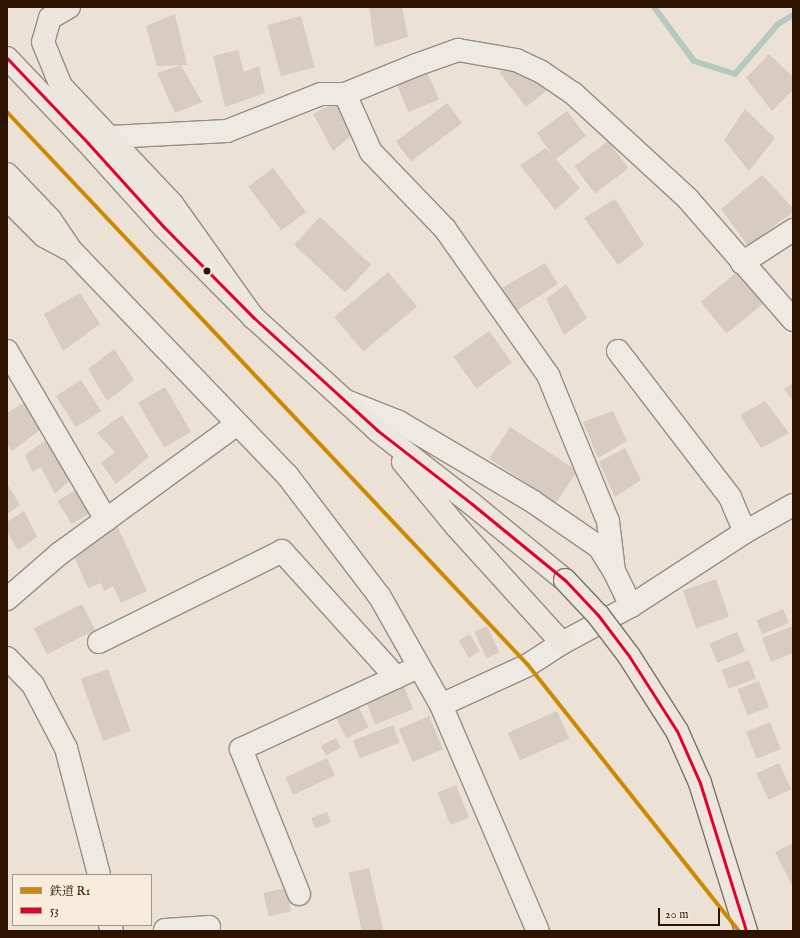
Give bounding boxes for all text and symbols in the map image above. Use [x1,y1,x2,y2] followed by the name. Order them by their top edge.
[202,266,212,276] unlabelled marker
[12,874,152,926] legend
[50,884,90,899] text: 鉄道 R1
[660,900,722,926] scale bar
[50,903,59,918] text: 53
[665,907,688,922] text: 20 m

